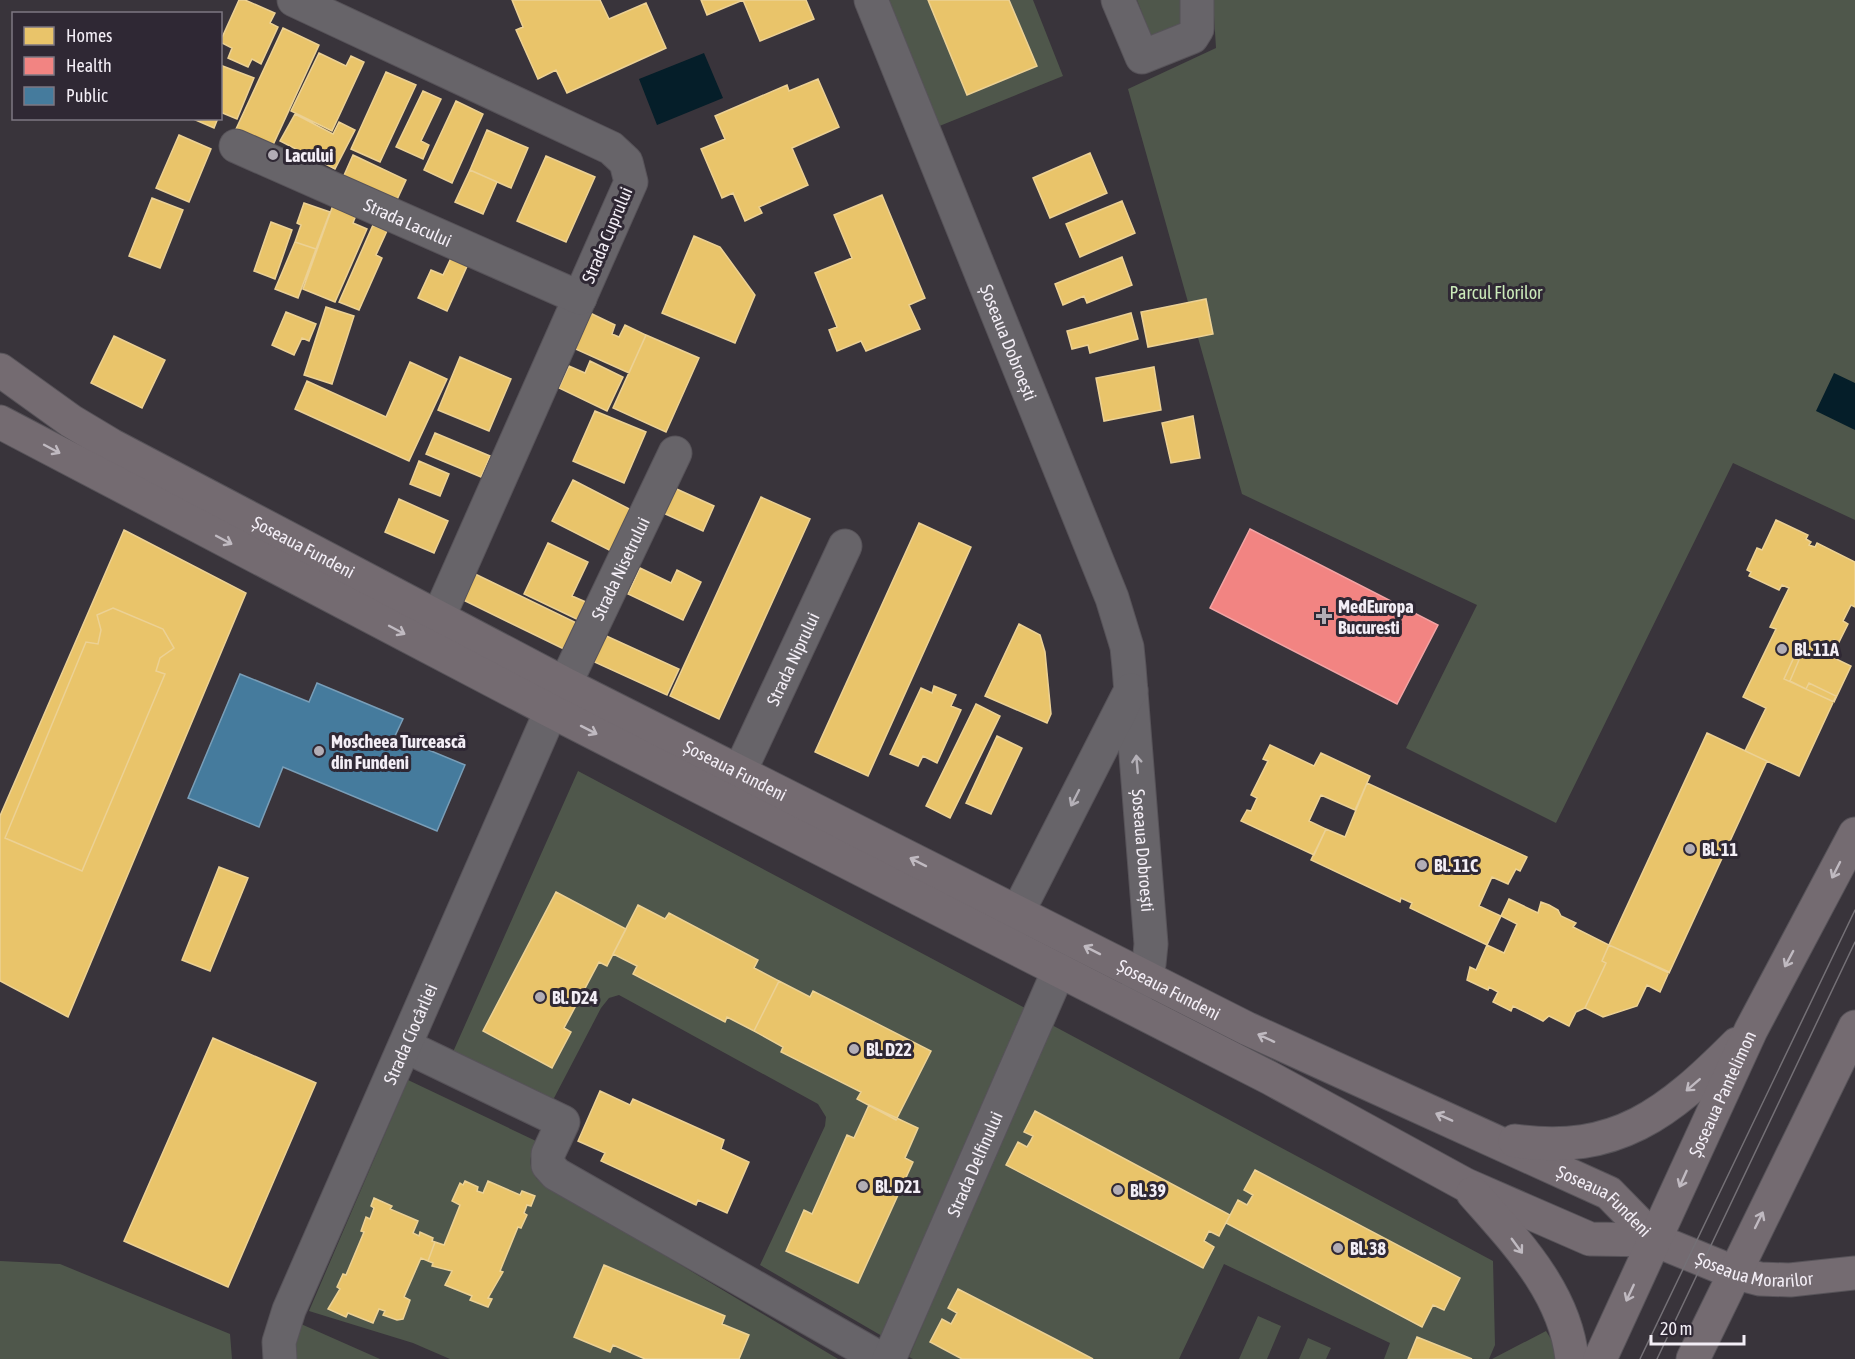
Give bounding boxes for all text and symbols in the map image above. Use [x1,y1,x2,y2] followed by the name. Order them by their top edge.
[12,12,222,120] legend
[66,25,112,46] text: Homes
[66,55,112,76] text: Health
[66,85,108,106] text: Public
[285,145,333,166] place label: Lacului
[266,148,280,162] marker: Lacului
[577,184,637,286] street label: Strada Cuprului
[361,193,455,251] street label: Strada Lacului
[976,281,1042,403] street label: Șoseaua Dobroești
[1450,282,1543,303] park label: Parcul Florilor
[42,444,60,455] one-way arrow
[249,511,359,582] street label: Șoseaua Fundeni
[587,514,654,623] street label: Strada Nisetrului
[215,535,233,546] one-way arrow
[1338,596,1414,638] place label: MedEuropa Bucuresti
[1315,607,1333,625] marker: MedEuropa Bucuresti
[762,609,823,709] street label: Strada Niprului
[388,624,405,636] one-way arrow
[1794,639,1839,660] place label: Bl. 11A
[1775,642,1789,656] marker: Bl. 11A
[579,725,597,736] one-way arrow
[331,731,466,773] place label: Moscheea Turcească din Fundeni
[680,735,790,805] street label: Șoseaua Fundeni
[312,744,326,758] marker: Moscheea Turcească din Fundeni
[1131,754,1142,774] one-way arrow
[1128,788,1159,913] street label: Șoseaua Dobroești
[1069,789,1081,807] one-way arrow
[1702,839,1738,860] place label: Bl. 11
[1683,842,1697,856] marker: Bl. 11
[1434,855,1478,876] place label: Bl. 11C
[909,856,927,867] one-way arrow
[1415,858,1429,872] marker: Bl. 11C
[1830,861,1841,879] one-way arrow
[1083,943,1101,955] one-way arrow
[1783,949,1794,967] one-way arrow
[1114,954,1224,1024] street label: Șoseaua Fundeni
[379,980,441,1087] street label: Strada Ciocârliei
[552,987,598,1008] place label: Bl. D24
[533,990,547,1004] marker: Bl. D24
[1684,1027,1760,1160] street label: Șoseaua Pantelimon
[1257,1031,1275,1043] one-way arrow
[866,1039,912,1060] place label: Bl. D22
[847,1042,861,1056] marker: Bl. D22
[1685,1079,1701,1092] one-way arrow
[942,1108,1006,1220] street label: Strada Delfinului
[1435,1111,1453,1123] one-way arrow
[1554,1160,1656,1241] street label: Șoseaua Fundeni
[1676,1170,1688,1188] one-way arrow
[875,1176,921,1197] place label: Bl. D21
[856,1179,870,1193] marker: Bl. D21
[1130,1180,1166,1201] place label: Bl. 39
[1111,1183,1125,1197] marker: Bl. 39
[1754,1211,1766,1229] one-way arrow
[1511,1237,1524,1253] one-way arrow
[1350,1238,1386,1259] place label: Bl. 38
[1331,1241,1345,1255] marker: Bl. 38
[1693,1247,1815,1291] street label: Șoseaua Morarilor
[1624,1284,1636,1302] one-way arrow
[1651,1308,1744,1346] scale bar
[1660,1318,1692,1339] text: 20 m

